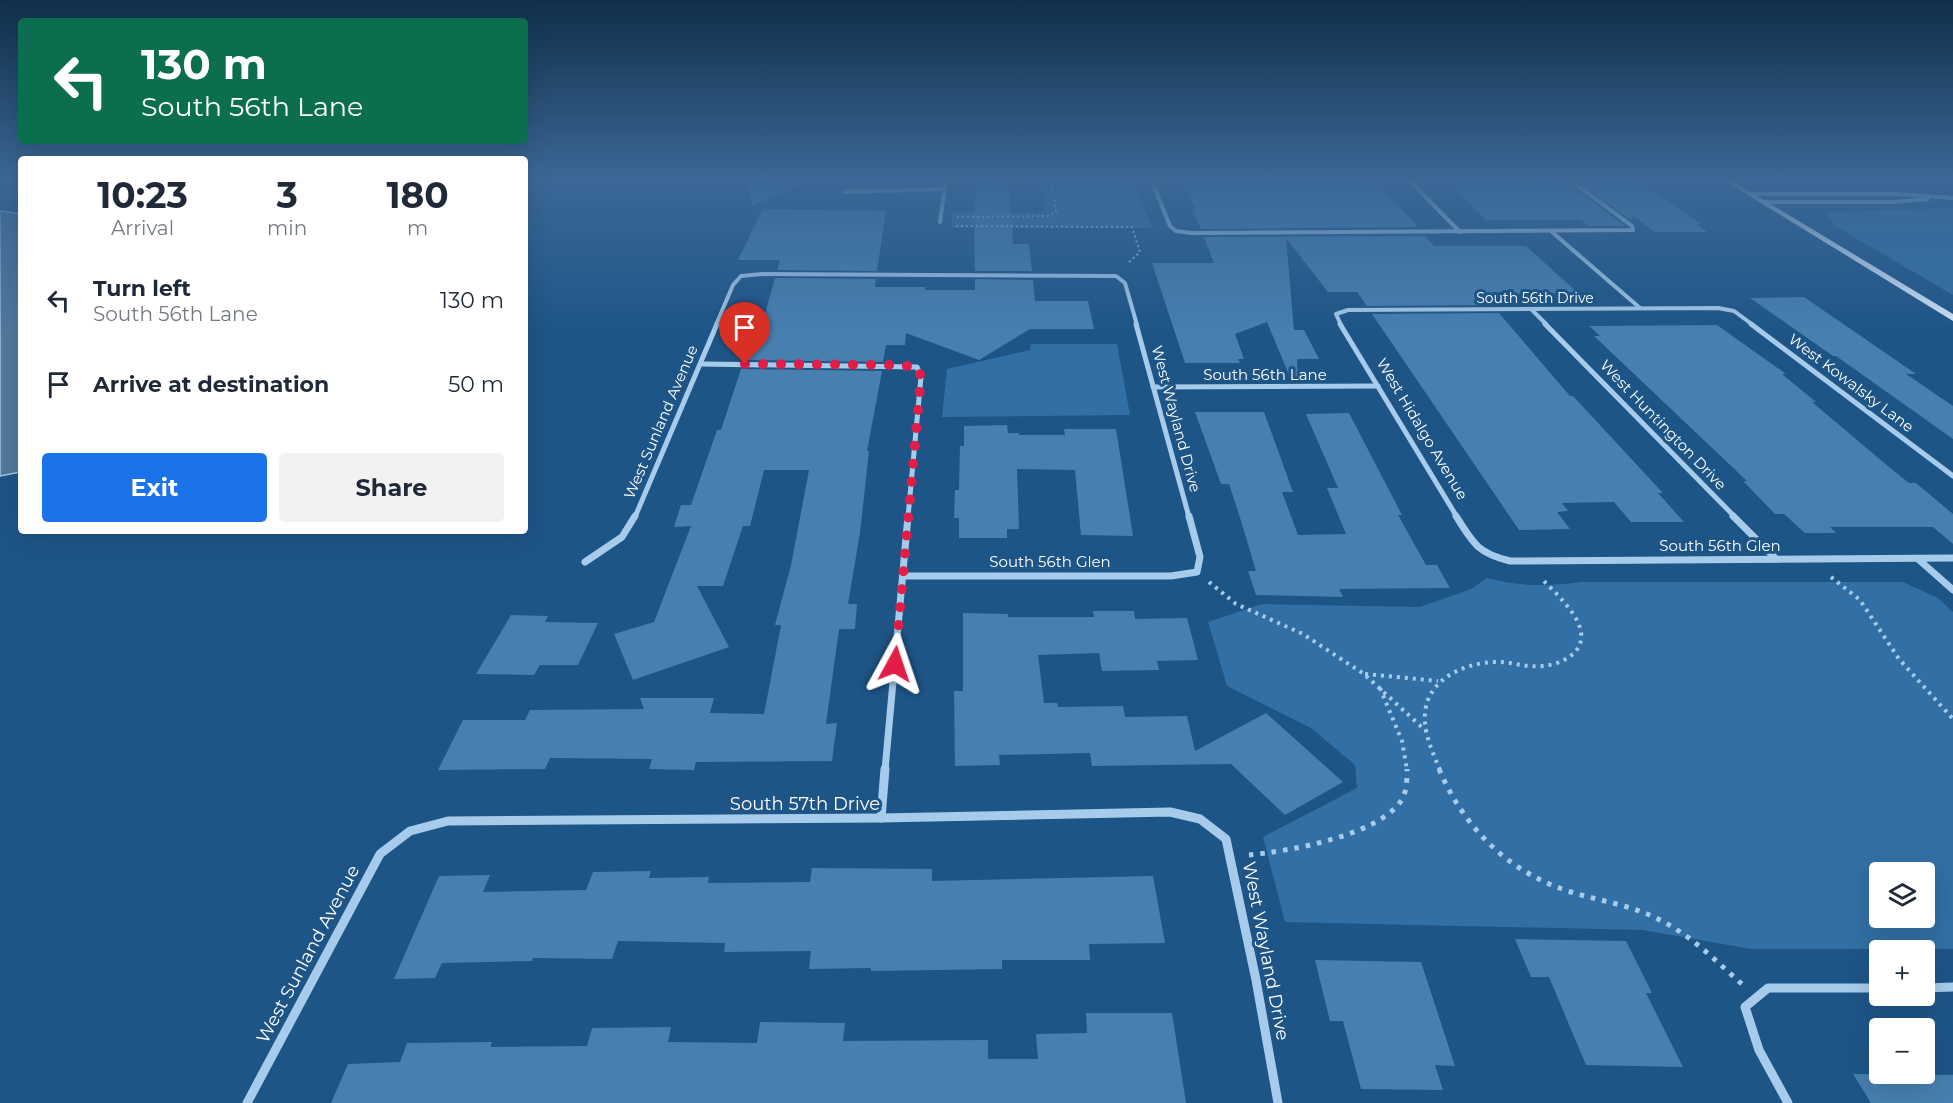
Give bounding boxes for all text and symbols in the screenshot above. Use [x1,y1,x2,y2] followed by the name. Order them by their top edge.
[141,38,267,90] text: 130 m
[42,42,120,120] icon: left
[141,90,363,123] text: South 56th Lane
[97,173,188,217] text: 10:23
[276,173,298,217] text: 3
[386,173,449,217] text: 180
[111,216,174,240] text: Arrival
[267,216,307,240] text: min
[407,216,428,240] text: m
[93,275,191,302] text: Turn left
[42,284,75,317] icon: left
[440,287,504,314] text: 130 m
[1476,289,1594,307] street label: South 56th Drive
[93,302,258,326] text: South 56th Lane
[719,302,770,364] pin
[728,311,761,344] icon: arrive
[1785,329,1918,436] street label: West Kowalsky Lane
[619,342,702,502] street label: West Sunland Avenue
[1148,343,1205,494] street label: West Wayland Drive
[1373,355,1472,503] street label: West Hidalgo Avenue
[1596,356,1731,494] street label: West Huntington Drive
[1203,365,1327,384] street label: South 56th Lane
[42,368,75,401] icon: arrive
[93,371,329,398] text: Arrive at destination
[448,371,504,398] text: 50 m
[42,453,267,522] button: Exit
[279,453,504,522] button: Share
[1659,536,1781,555] street label: South 56th Glen
[989,552,1111,571] street label: South 56th Glen
[863,632,927,696] position arrow
[730,793,880,815] street label: South 57th Drive
[1238,860,1294,1042] street label: West Wayland Drive
[252,861,364,1047] street label: West Sunland Avenue
[1869,862,1935,1084] map controls
[1869,862,1935,928] button: layers
[1869,940,1935,1006] button: +
[1869,1018,1935,1084] button: −

